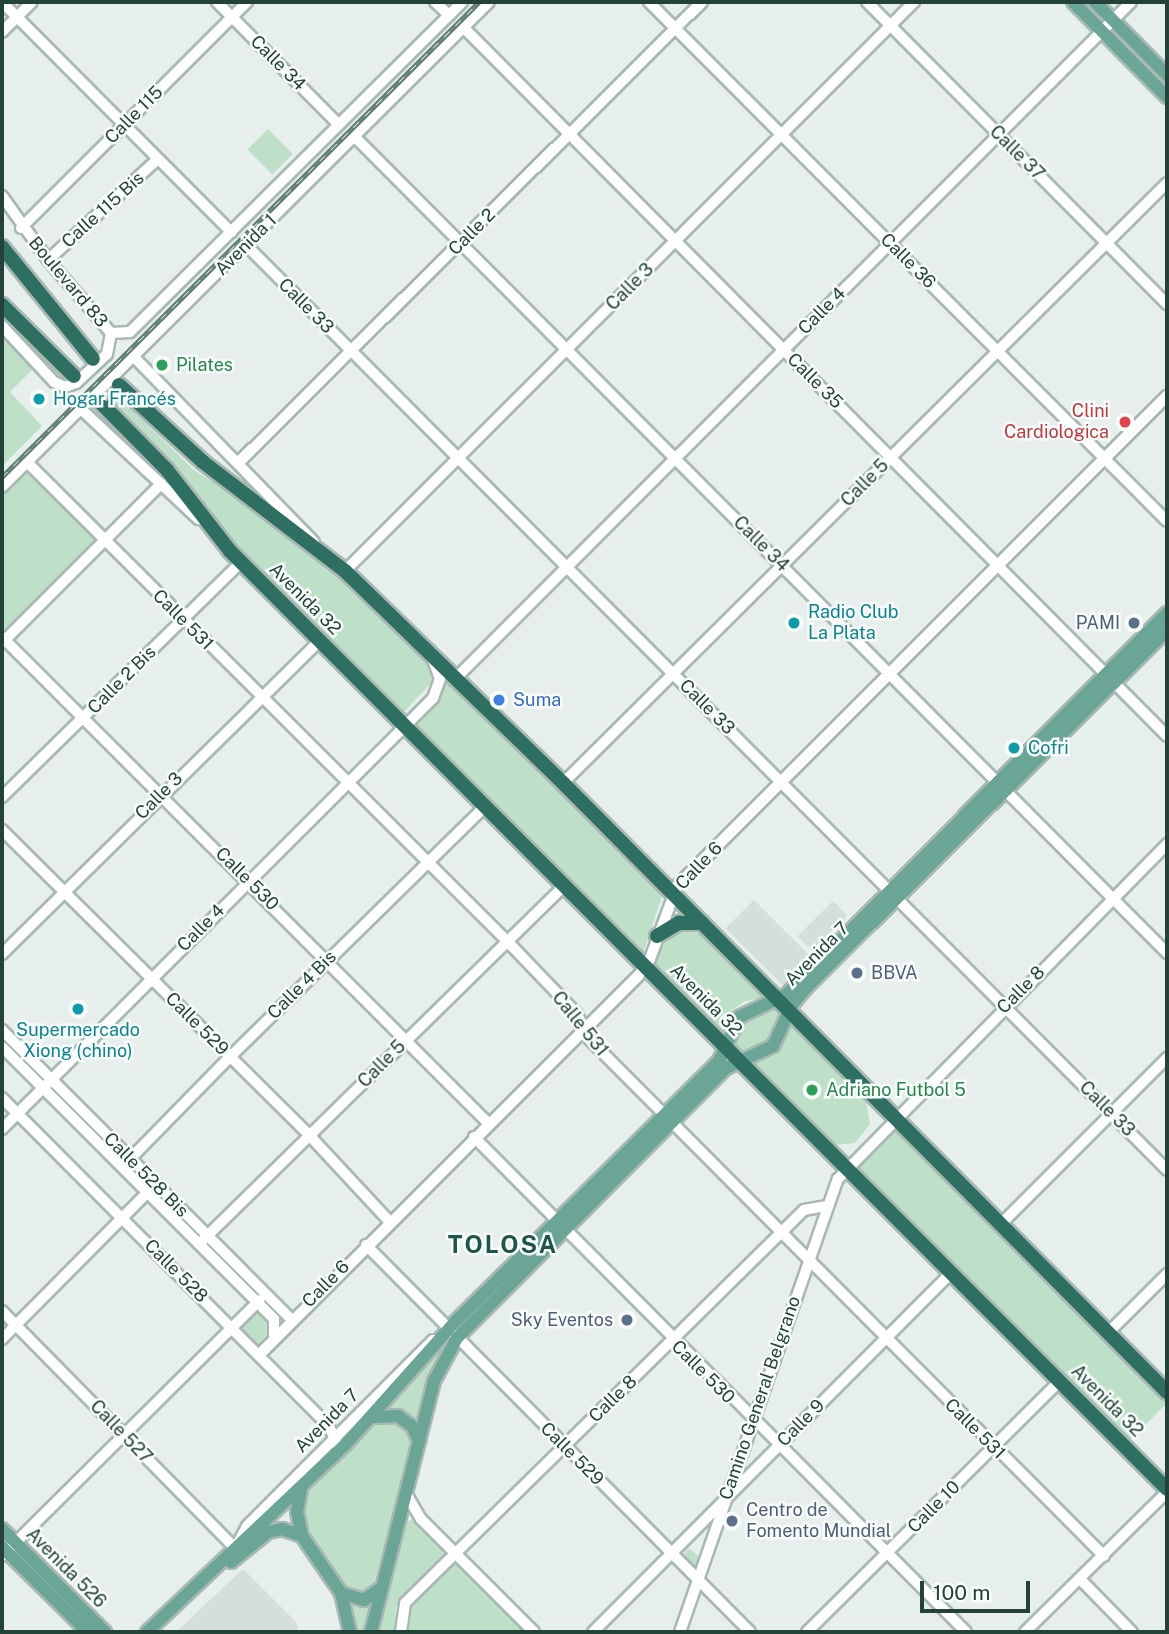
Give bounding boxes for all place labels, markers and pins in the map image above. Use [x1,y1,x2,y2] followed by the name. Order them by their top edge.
[176,354,233,376] place label: Pilates
[154,357,170,373] marker: Pilates
[53,388,176,410] place label: Hogar Francés
[31,391,47,407] marker: Hogar Francés
[1004,401,1109,444] place label: Clini Cardiologica
[1115,412,1135,432] marker: Clini Cardiologica
[808,602,899,644] place label: Radio Club La Plata
[1076,612,1120,634] place label: PAMI
[786,615,802,631] marker: Radio Club La Plata
[1126,615,1142,631] marker: PAMI
[513,689,561,711] place label: Suma
[491,692,507,708] marker: Suma
[1028,737,1069,759] place label: Cofri
[1006,740,1022,756] marker: Cofri
[871,962,918,984] place label: BBVA
[849,965,865,981] marker: BBVA
[70,1001,86,1017] marker: Supermercado Xiong (chino)
[16,1020,140,1062] place label: Supermercado Xiong (chino)
[826,1079,966,1101] place label: Adriano Futbol 5
[804,1082,820,1098] marker: Adriano Futbol 5
[511,1309,613,1331] place label: Sky Eventos
[619,1312,635,1328] marker: Sky Eventos
[746,1500,891,1542] place label: Centro de Fomento Mundial
[724,1513,740,1529] marker: Centro de Fomento Mundial

